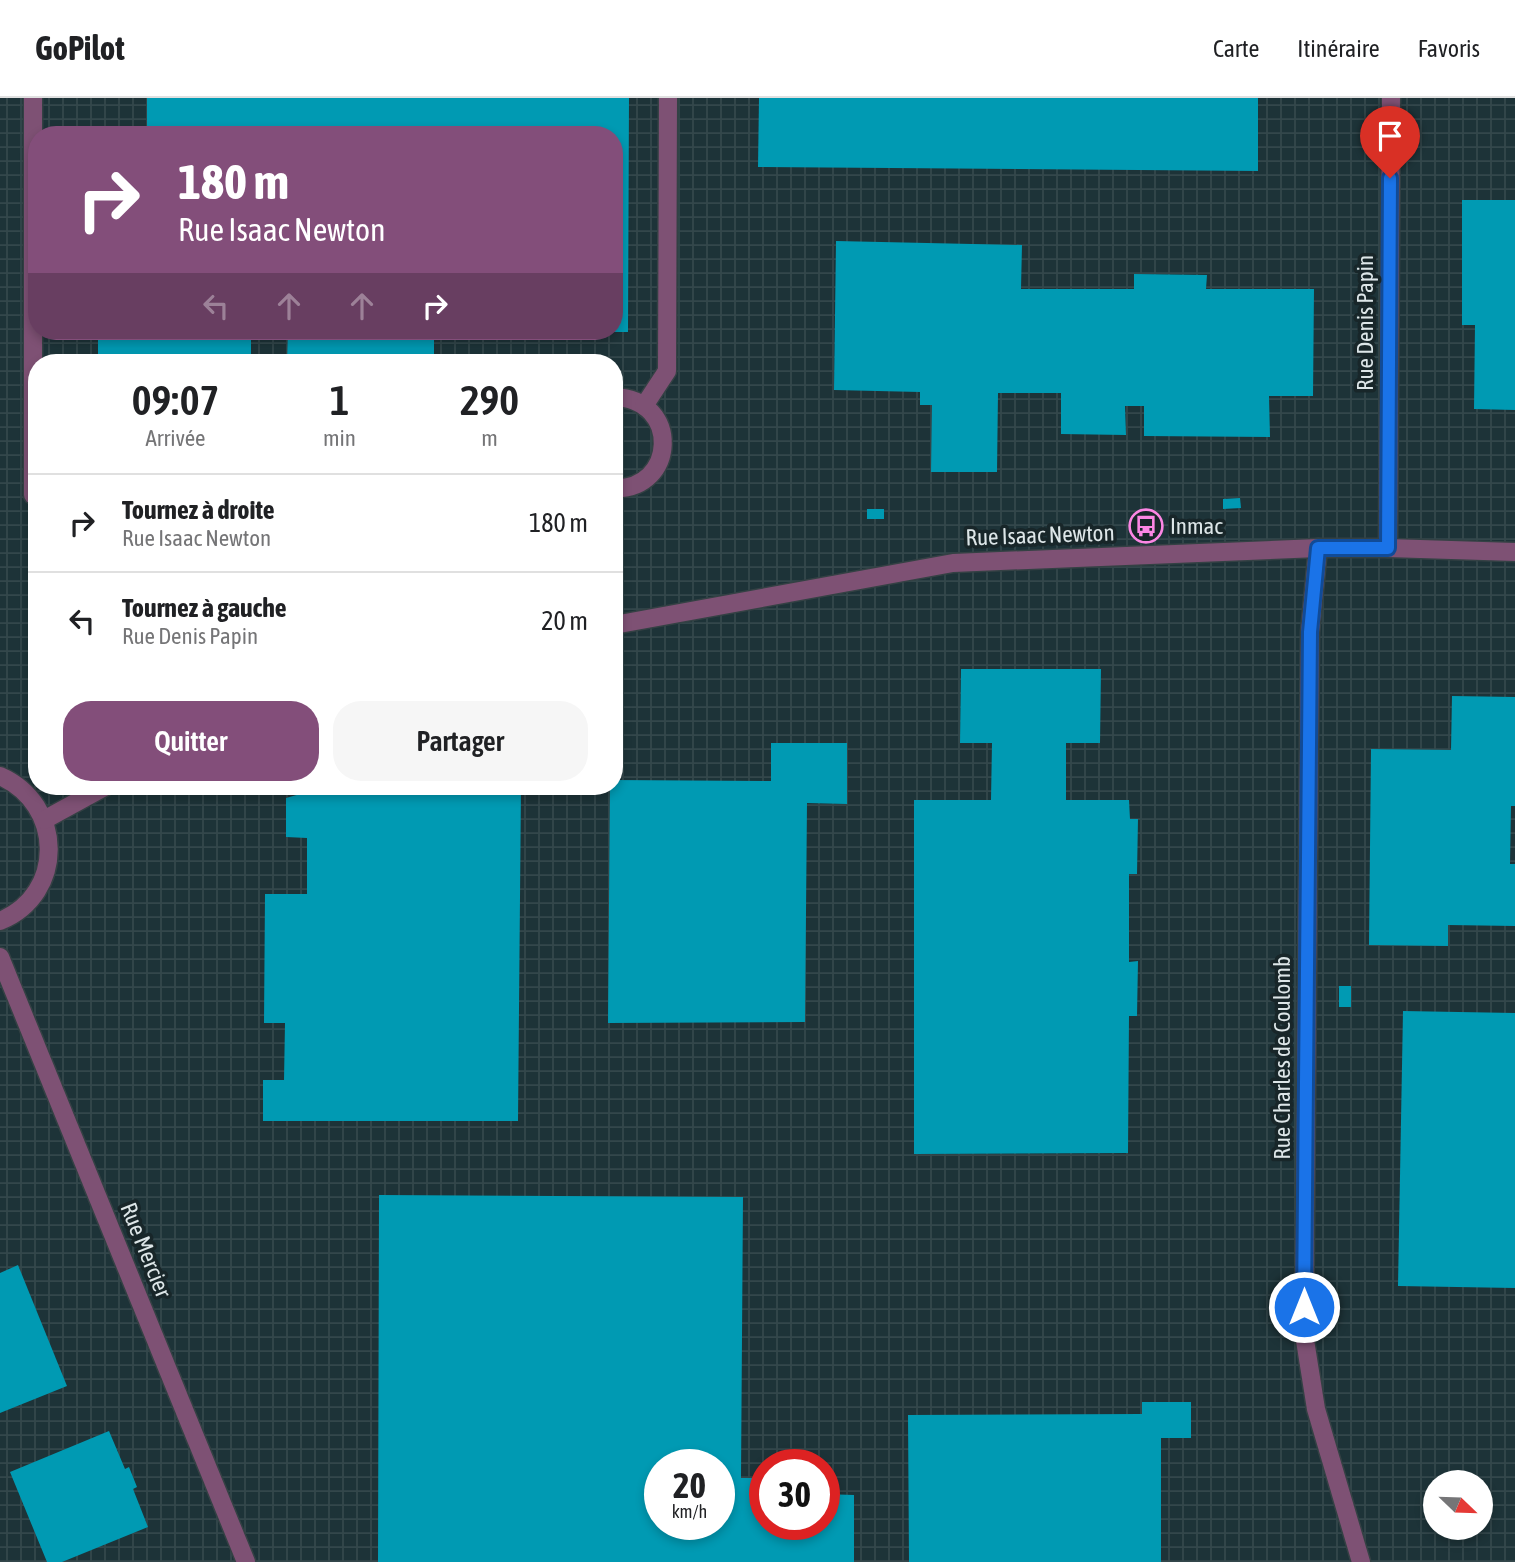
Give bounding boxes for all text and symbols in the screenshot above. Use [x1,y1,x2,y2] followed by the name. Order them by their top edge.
[35,29,125,67] text: GoPilot
[1213,35,1259,62] text: Carte
[1297,35,1380,62] text: Itinéraire
[1418,35,1480,62] text: Favoris
[1360,106,1420,178] pin
[1371,117,1409,155] icon: arrive
[178,153,289,209] text: 180 m
[63,154,154,245] icon: right
[178,211,385,248] text: Rue Isaac Newton
[1352,255,1378,391] street label: Rue Denis Papin
[197,287,235,325] icon: left
[270,287,308,325] icon: ahead
[343,287,381,325] icon: ahead
[416,287,454,325] icon: right
[132,376,219,424] text: 09:07
[330,376,349,424] text: 1
[460,376,519,424] text: 290
[145,425,206,451] text: Arrivée
[323,425,356,451] text: min
[481,425,498,451] text: m
[122,495,275,525] text: Tournez à droite
[63,504,101,542] icon: right
[1127,507,1165,545] bus stop icon: Inmac
[529,508,588,538] text: 180 m
[1170,513,1223,539] place label: Inmac
[965,519,1115,551] street label: Rue Isaac Newton
[122,525,271,551] text: Rue Isaac Newton
[122,593,287,623] text: Tournez à gauche
[63,602,101,640] icon: left
[541,606,588,636] text: 20 m
[122,623,258,649] text: Rue Denis Papin
[63,701,319,781] button: Quitter
[333,701,588,781] button: Partager
[1269,956,1295,1160] street label: Rue Charles de Coulomb
[115,1199,177,1302] street label: Rue Mercier
[1267,1270,1341,1344] position arrow
[749,1449,840,1540] speed limit sign: 30
[673,1465,706,1505] text: 20
[1423,1470,1493,1540] north arrow
[1423,1470,1493,1540] map controls
[672,1501,707,1522] text: km/h

